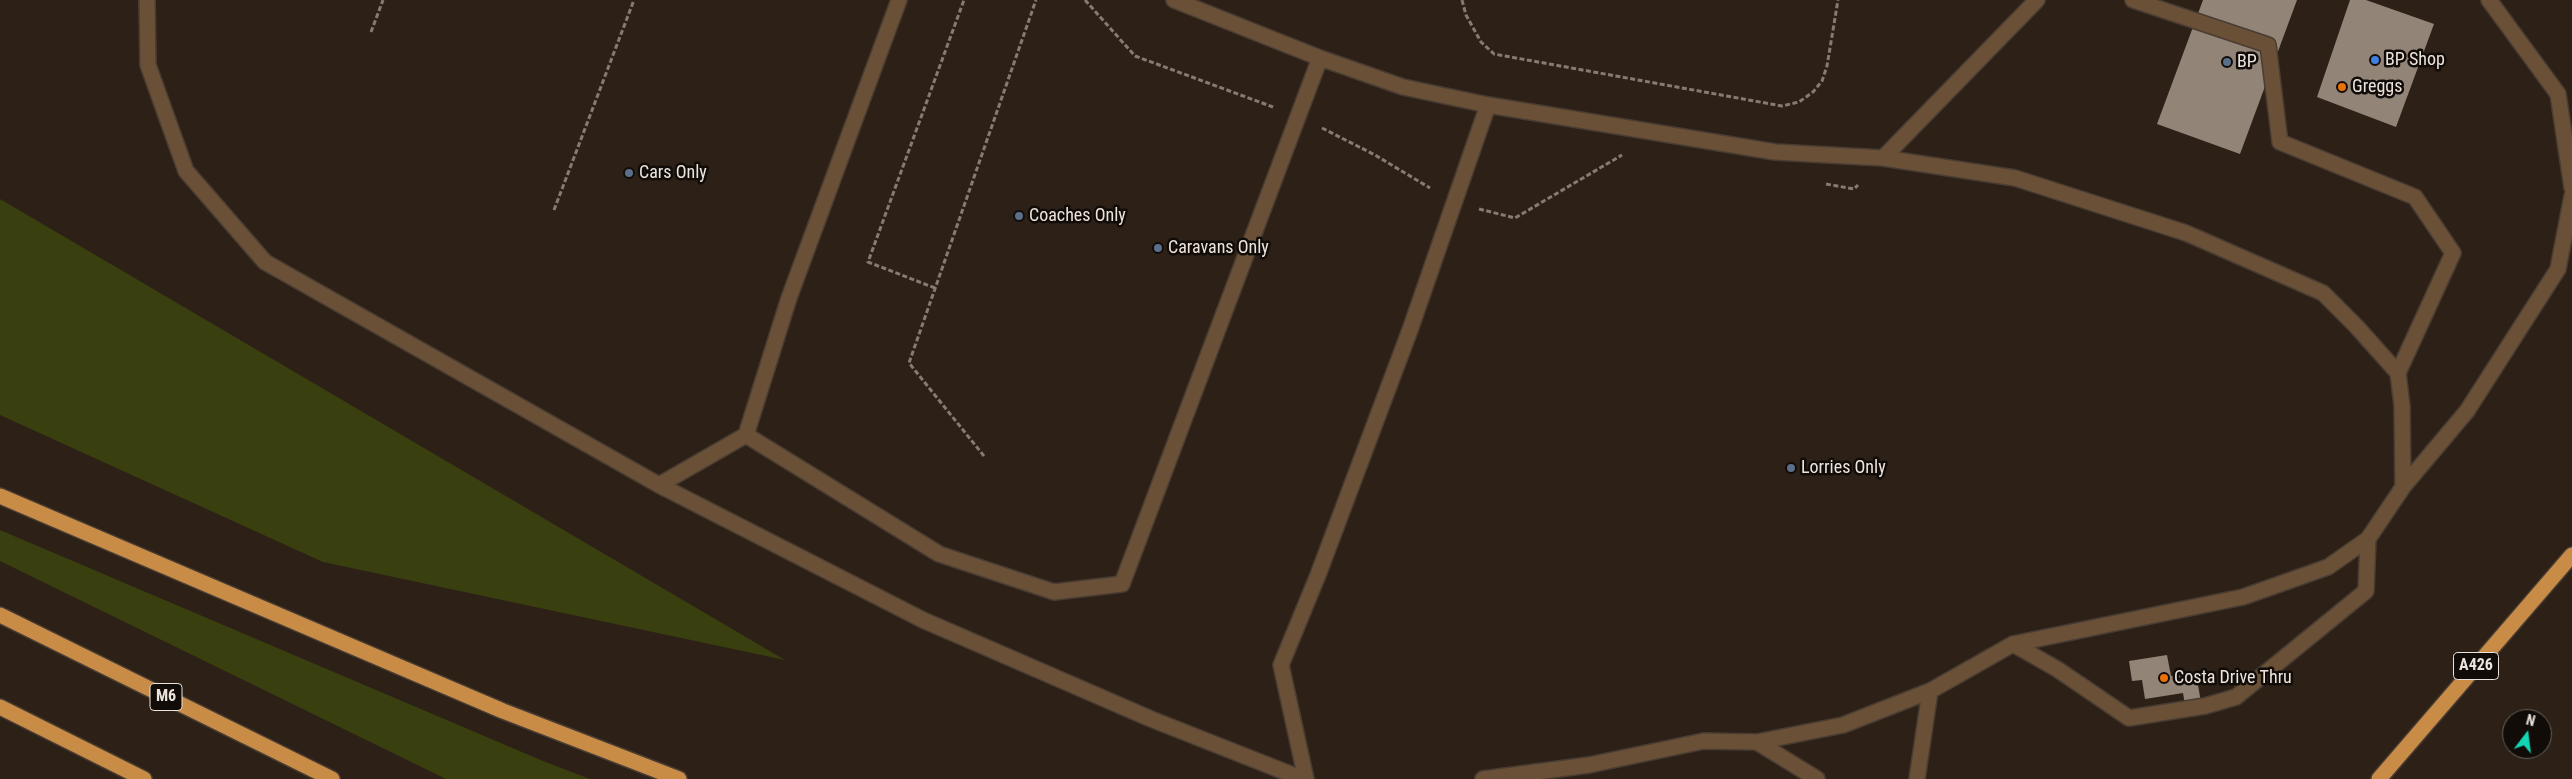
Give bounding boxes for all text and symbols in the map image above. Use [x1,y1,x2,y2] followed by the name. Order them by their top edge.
[2385,49,2445,71] place label: BP Shop
[2237,51,2257,73] place label: BP
[2369,54,2381,66] marker: BP Shop
[2221,56,2233,68] marker: BP
[2352,76,2402,98] place label: Greggs
[2336,81,2348,93] marker: Greggs
[639,162,707,184] place label: Cars Only
[623,167,635,179] marker: Cars Only
[1029,205,1126,227] place label: Coaches Only
[1013,210,1025,222] marker: Coaches Only
[1168,237,1269,259] place label: Caravans Only
[1152,242,1164,254] marker: Caravans Only
[1801,457,1886,479] place label: Lorries Only
[1785,462,1797,474] marker: Lorries Only
[2454,652,2498,679] road number: A426
[2174,667,2292,689] place label: Costa Drive Thru
[2158,672,2170,684] marker: Costa Drive Thru
[150,684,182,710] road number: M6
[2502,709,2552,759] north arrow
[2524,712,2537,729] text: N

